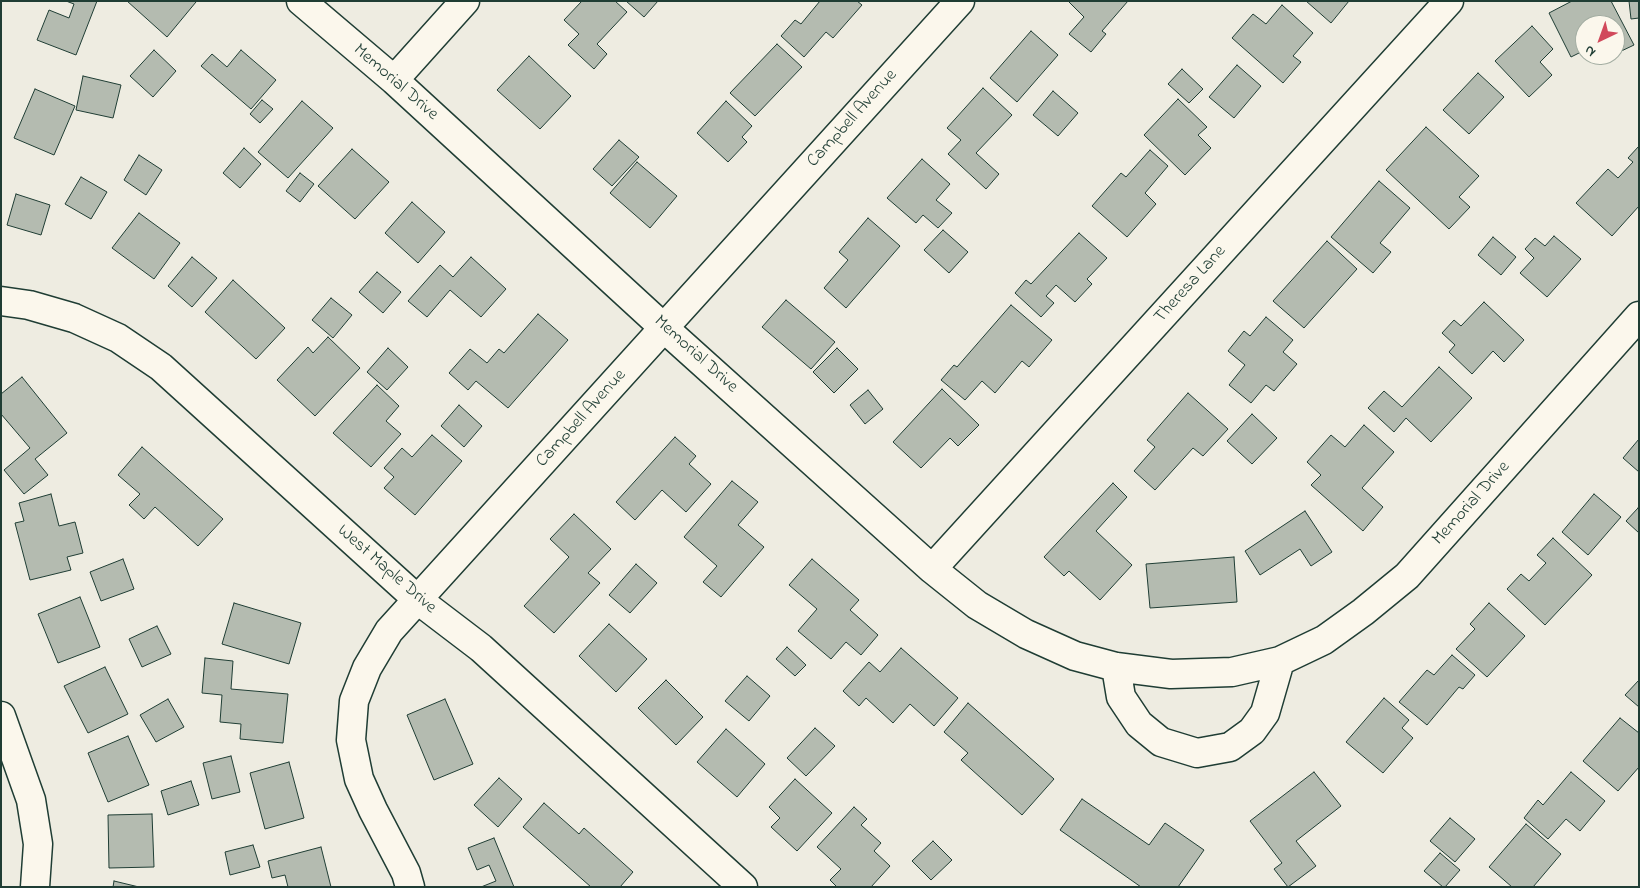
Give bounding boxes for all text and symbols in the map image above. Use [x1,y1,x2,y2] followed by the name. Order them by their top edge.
[1575,15,1625,65] north arrow
[348,40,442,126] street label: Memorial Drive
[1580,40,1601,62] text: N
[803,65,903,173] street label: Campbell Avenue
[1150,242,1232,328] street label: Theresa Lane
[648,312,742,398] street label: Memorial Drive
[532,365,632,473] street label: Campbell Avenue
[1429,457,1515,551] street label: Memorial Drive
[332,521,440,619] street label: West Maple Drive

